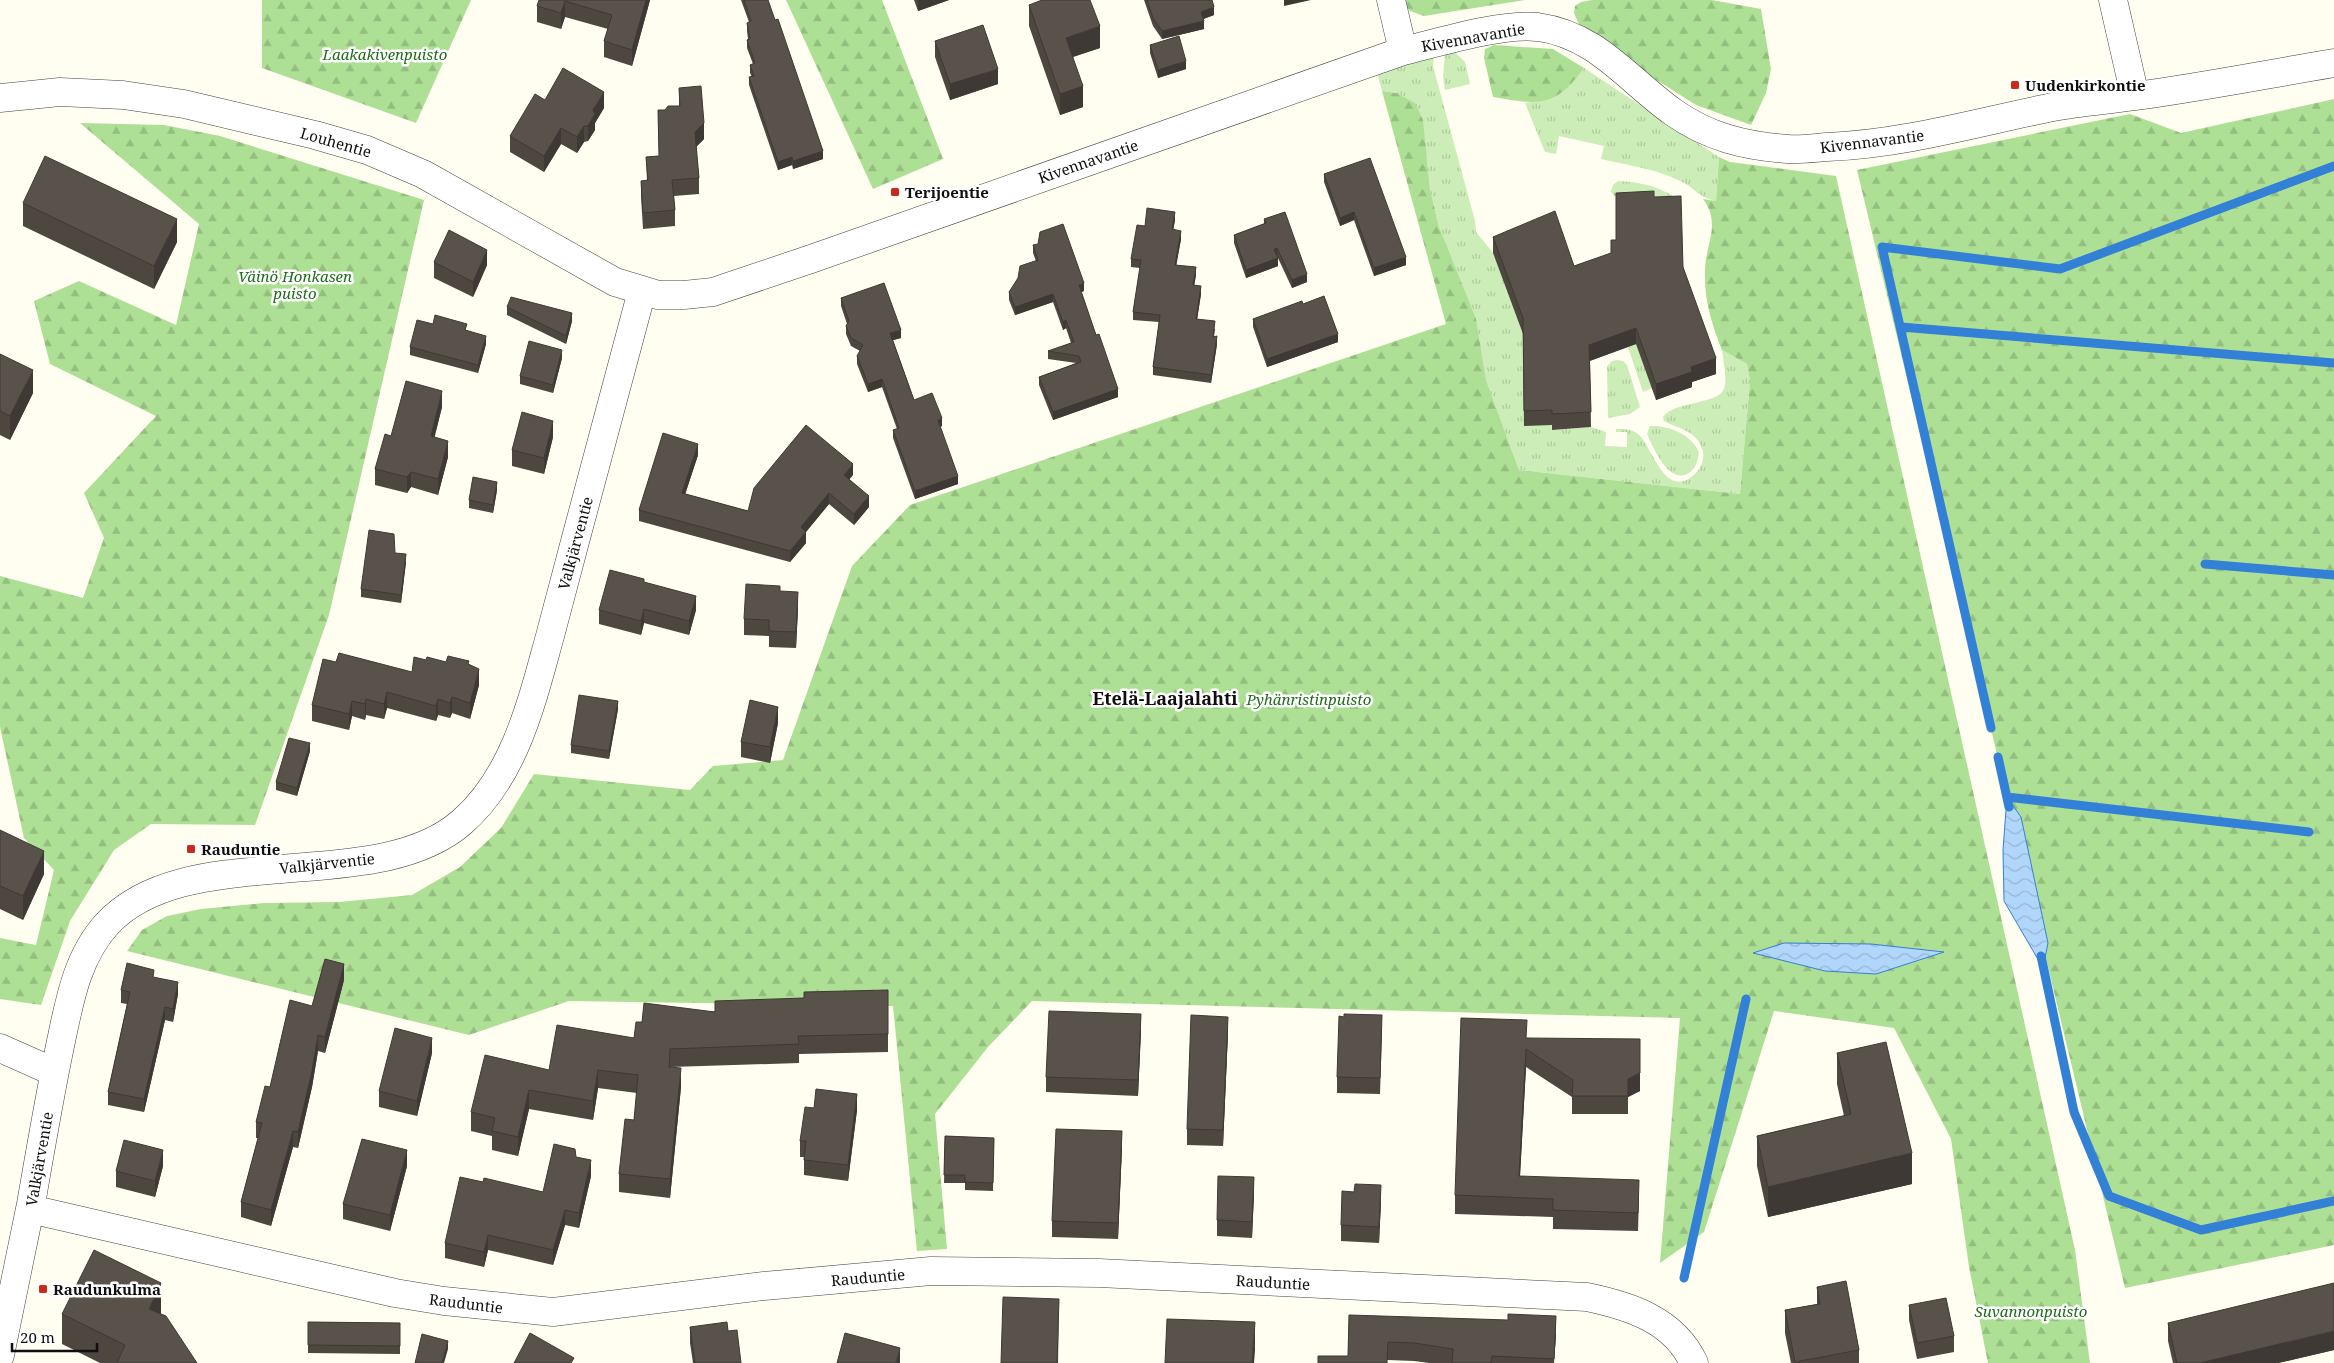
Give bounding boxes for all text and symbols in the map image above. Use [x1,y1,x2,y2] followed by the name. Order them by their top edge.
[1420,18,1526,56] street label: Kivennavantie
[322,44,447,64] park label: Laakakivenpuisto
[2025,75,2146,95] place label: Uudenkirkontie
[2009,79,2021,91] marker: Uudenkirkontie
[298,122,374,162] street label: Louhentie
[1819,125,1925,157] street label: Kivennavantie
[1035,134,1141,188] street label: Kivennavantie
[905,182,989,202] place label: Terijoentie
[889,186,901,198] marker: Terijoentie
[238,266,352,303] park label: Väinö Honkasen puisto
[553,494,597,592] street label: Valkjärventie
[1092,686,1238,710] district label: Etelä-Laajalahti
[1246,689,1371,709] park label: Pyhänristinpuisto
[201,839,280,859] place label: Rauduntie
[185,843,197,855] marker: Rauduntie
[278,848,376,878] street label: Valkjärventie
[21,1110,57,1208] street label: Valkjärventie
[830,1264,906,1290] street label: Rauduntie
[1235,1270,1311,1294] street label: Rauduntie
[53,1279,161,1299] place label: Raudunkulma
[37,1283,49,1295] marker: Raudunkulma
[428,1289,504,1317] street label: Rauduntie
[1975,1301,2087,1321] park label: Suvannonpuisto
[12,1320,98,1352] scale bar
[20,1327,55,1347] text: 20 m

